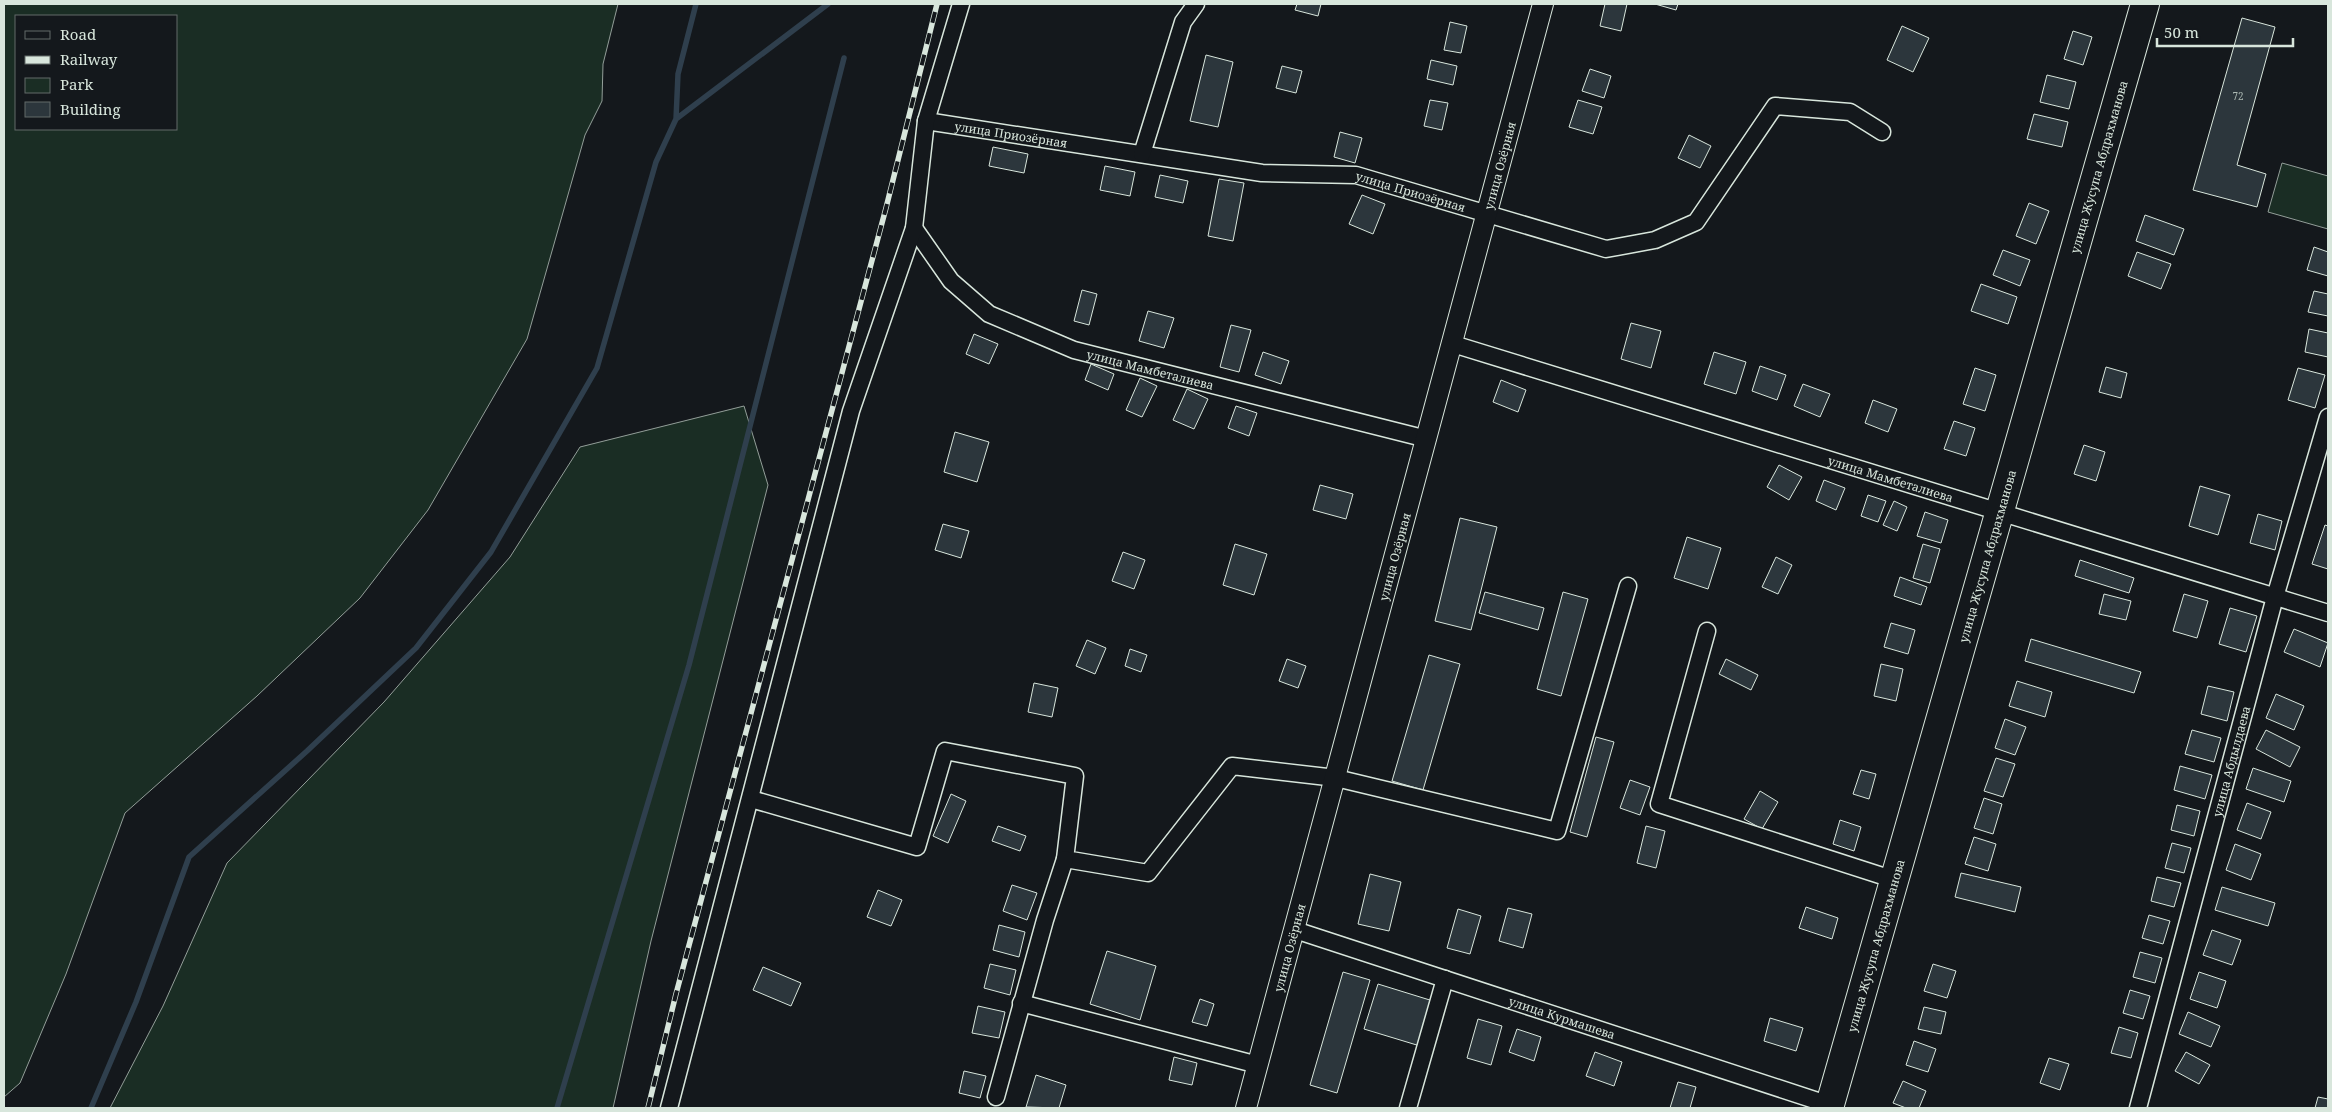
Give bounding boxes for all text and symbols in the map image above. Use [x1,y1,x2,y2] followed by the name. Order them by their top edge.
[15,15,178,130] legend
[2157,15,2293,47] scale bar
[2164,22,2199,42] text: 50 m
[60,24,96,44] text: Road
[60,49,118,69] text: Railway
[60,74,94,94] text: Park
[2066,78,2131,255] street label: улица Жусупа Абдрахманова
[2232,89,2244,103] house number: 72
[60,99,121,119] text: Building
[953,117,1069,151] street label: улица Приозёрная
[1480,119,1520,211] street label: улица Озёрная
[1354,167,1468,216] street label: улица Приозёрная
[1085,345,1216,393] street label: улица Мамбеталиева
[1826,451,1956,506] street label: улица Мамбеталиева
[1954,468,2020,645] street label: улица Жусупа Абдрахманова
[1374,511,1414,603] street label: улица Озёрная
[2208,704,2254,819] street label: улица Абдылдаева
[1843,857,1908,1034] street label: улица Жусупа Абдрахманова
[1269,902,1309,994] street label: улица Озёрная
[1507,992,1618,1043] street label: улица Курмашева

